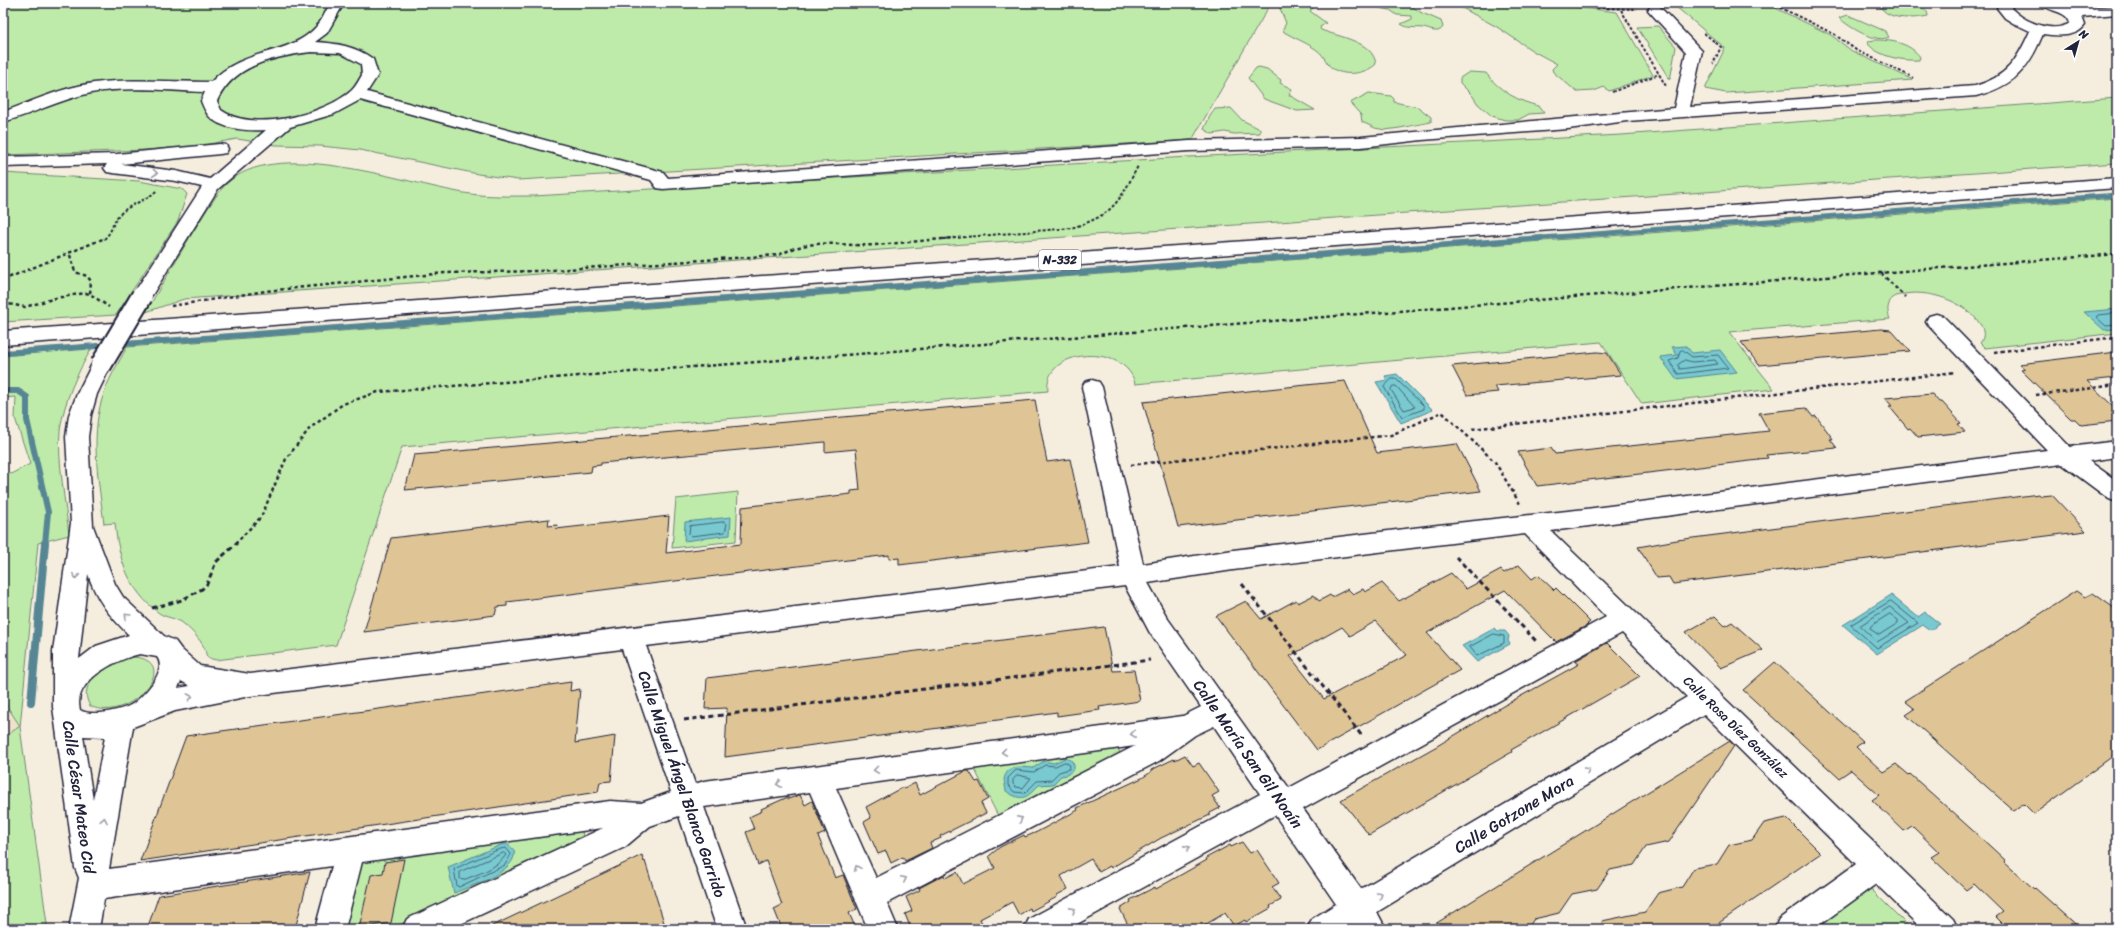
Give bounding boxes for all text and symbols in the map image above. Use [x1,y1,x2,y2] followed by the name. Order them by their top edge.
[2058,22,2098,62] north arrow
[2074,24,2093,45] text: N
[152,168,158,177] one-way arrow
[1039,250,1081,270] road number: N-332
[72,573,81,579] one-way arrow
[124,614,132,621] one-way arrow
[629,666,735,902] street label: Calle Miguel Ángel Blanco Garrido
[1678,670,1795,784] street label: Calle Rosa Díez González
[1185,673,1311,835] street label: Calle María San Gil Noaín
[187,693,193,702] one-way arrow
[54,719,104,877] street label: Calle César Mateo Cid
[1130,730,1136,739] one-way arrow
[1001,747,1007,756] one-way arrow
[872,765,879,774] one-way arrow
[1448,767,1580,861] street label: Calle Gotzone Mora
[1583,767,1590,775] one-way arrow
[776,779,782,788] one-way arrow
[1015,816,1023,824] one-way arrow
[99,817,108,823] one-way arrow
[1183,845,1190,852] one-way arrow
[853,864,861,871] one-way arrow
[900,876,907,883] one-way arrow
[1376,892,1383,899] one-way arrow
[1069,908,1076,915] one-way arrow

